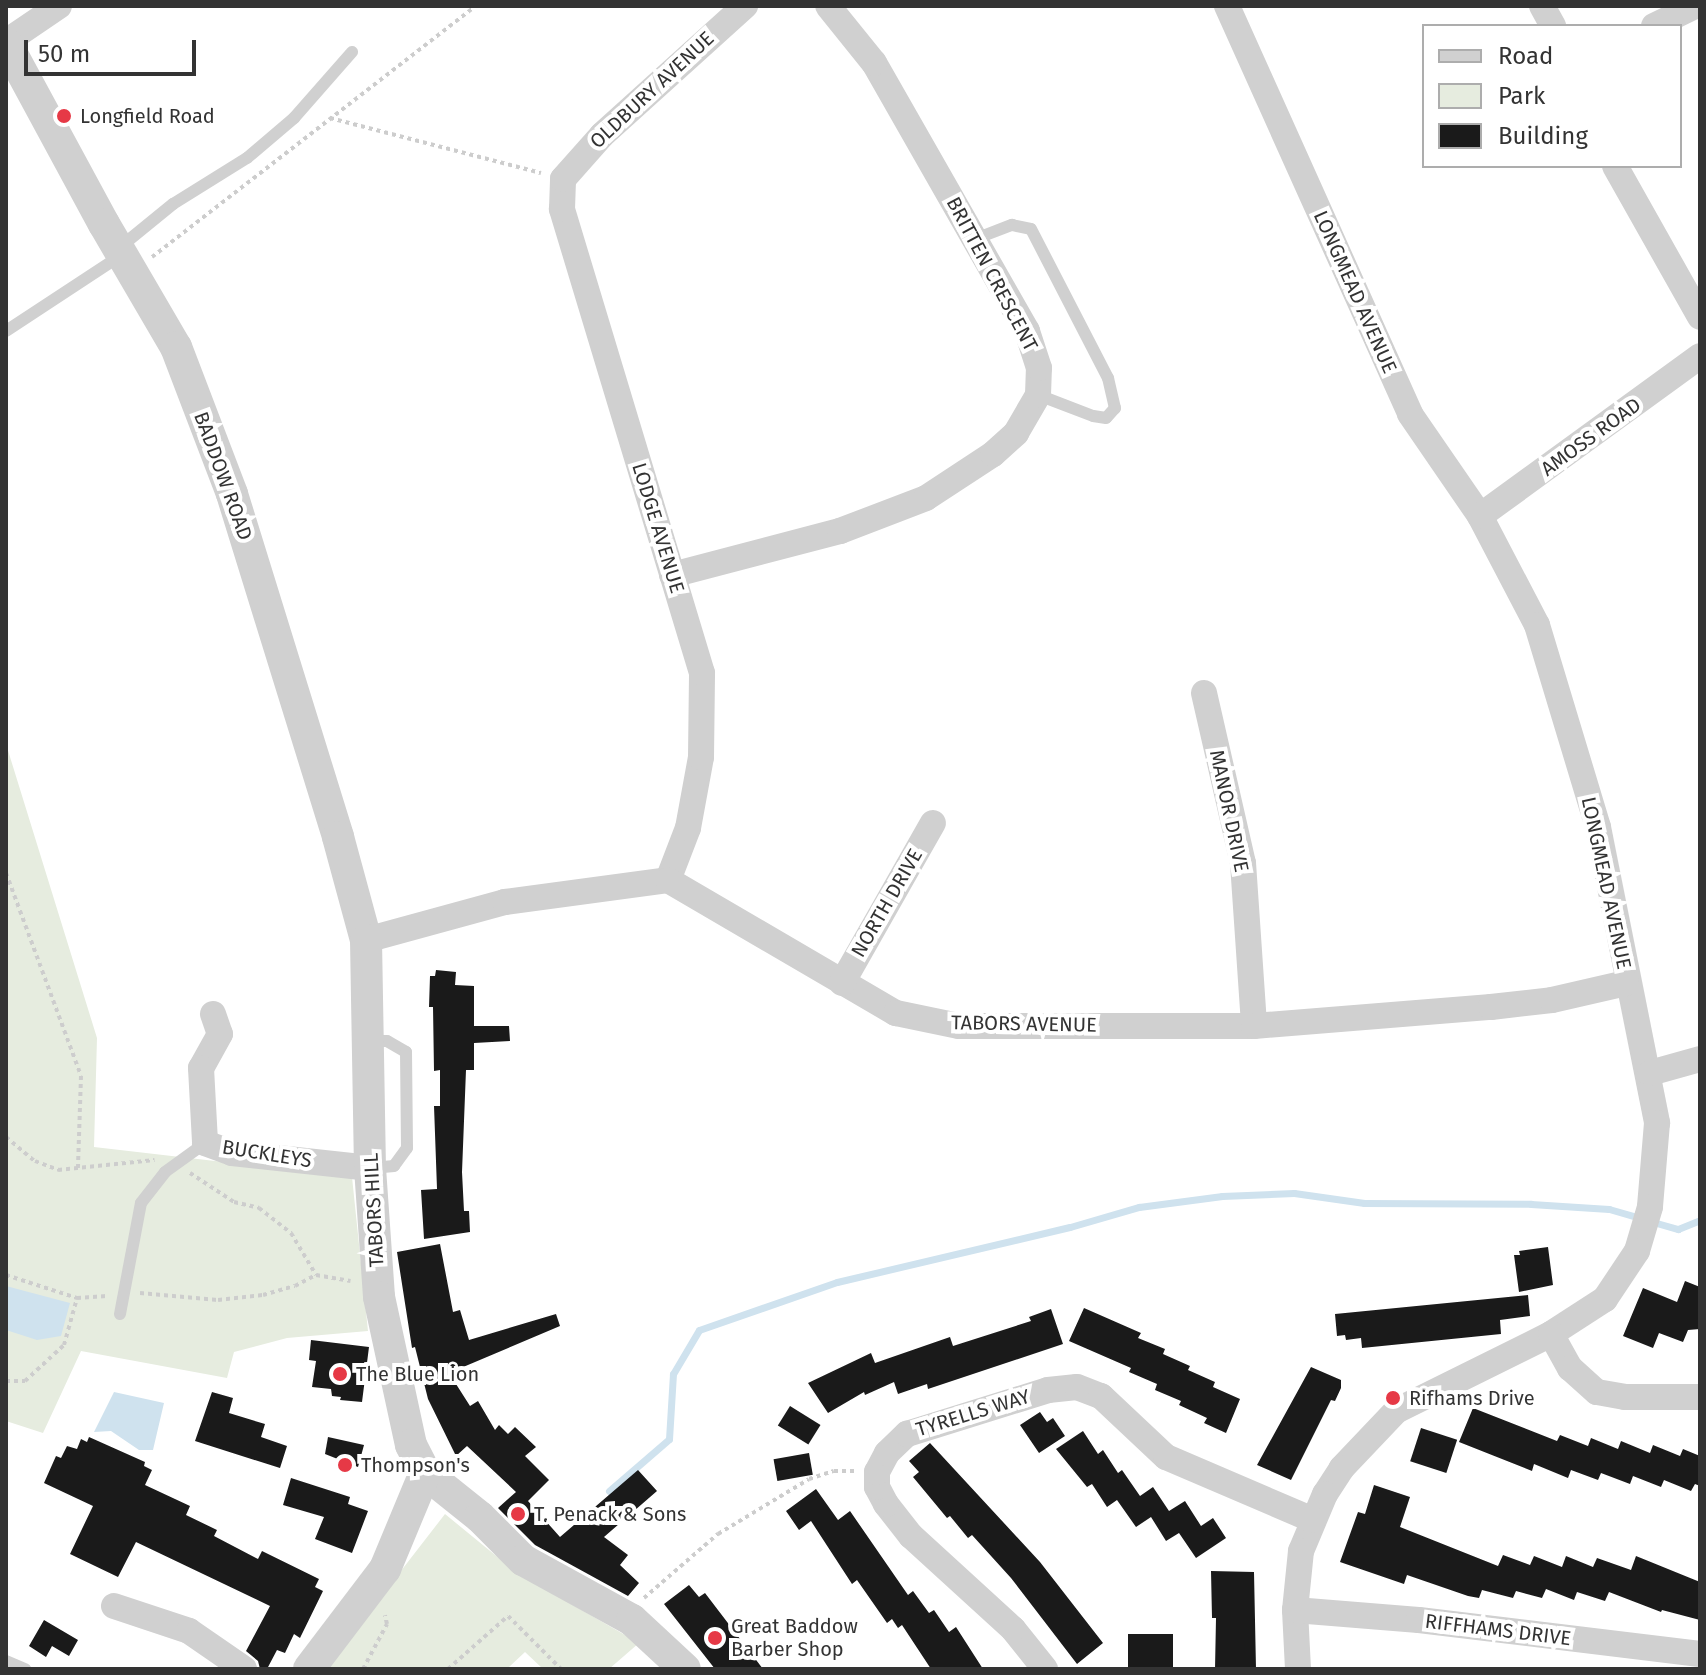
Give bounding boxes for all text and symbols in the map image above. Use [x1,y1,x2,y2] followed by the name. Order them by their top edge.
[28,24,200,74] scale bar
[1422,24,1682,168] legend
[585,26,719,154] street label: OLDBURY AVENUE
[38,40,90,68] text: 50 m
[1498,42,1553,70] text: Road
[1498,82,1545,110] text: Park
[80,104,215,128] place label: Longfield Road
[55,107,73,125] marker: Longfield Road
[1498,122,1588,150] text: Building
[941,193,1043,355] street label: BRITTEN CRESCENT
[1308,207,1402,377] street label: LONGMEAD AVENUE
[1536,393,1646,481] street label: AMOSS ROAD
[189,409,257,543] street label: BADDOW ROAD
[627,460,689,596] street label: LODGE AVENUE
[1204,748,1254,874] street label: MANOR DRIVE
[1576,795,1636,971] street label: LONGMEAD AVENUE
[846,845,928,961] street label: NORTH DRIVE
[951,1011,1097,1037] street label: TABORS AVENUE
[220,1135,314,1173] street label: BUCKLEYS
[359,1152,389,1268] street label: TABORS HILL
[356,1362,479,1386] place label: The Blue Lion
[331,1365,349,1383] marker: The Blue Lion
[913,1384,1033,1442] street label: TYRELLS WAY
[1409,1386,1535,1410] place label: Rifhams Drive
[1384,1389,1402,1407] marker: Rifhams Drive
[361,1453,470,1477] place label: Thompson's
[336,1456,354,1474] marker: Thompson's
[534,1502,686,1526] place label: T. Penack & Sons
[509,1505,527,1523] marker: T. Penack & Sons
[1424,1609,1572,1651] street label: RIFFHAMS DRIVE
[731,1614,858,1661] place label: Great Baddow Barber Shop
[706,1629,724,1647] marker: Great Baddow Barber Shop

